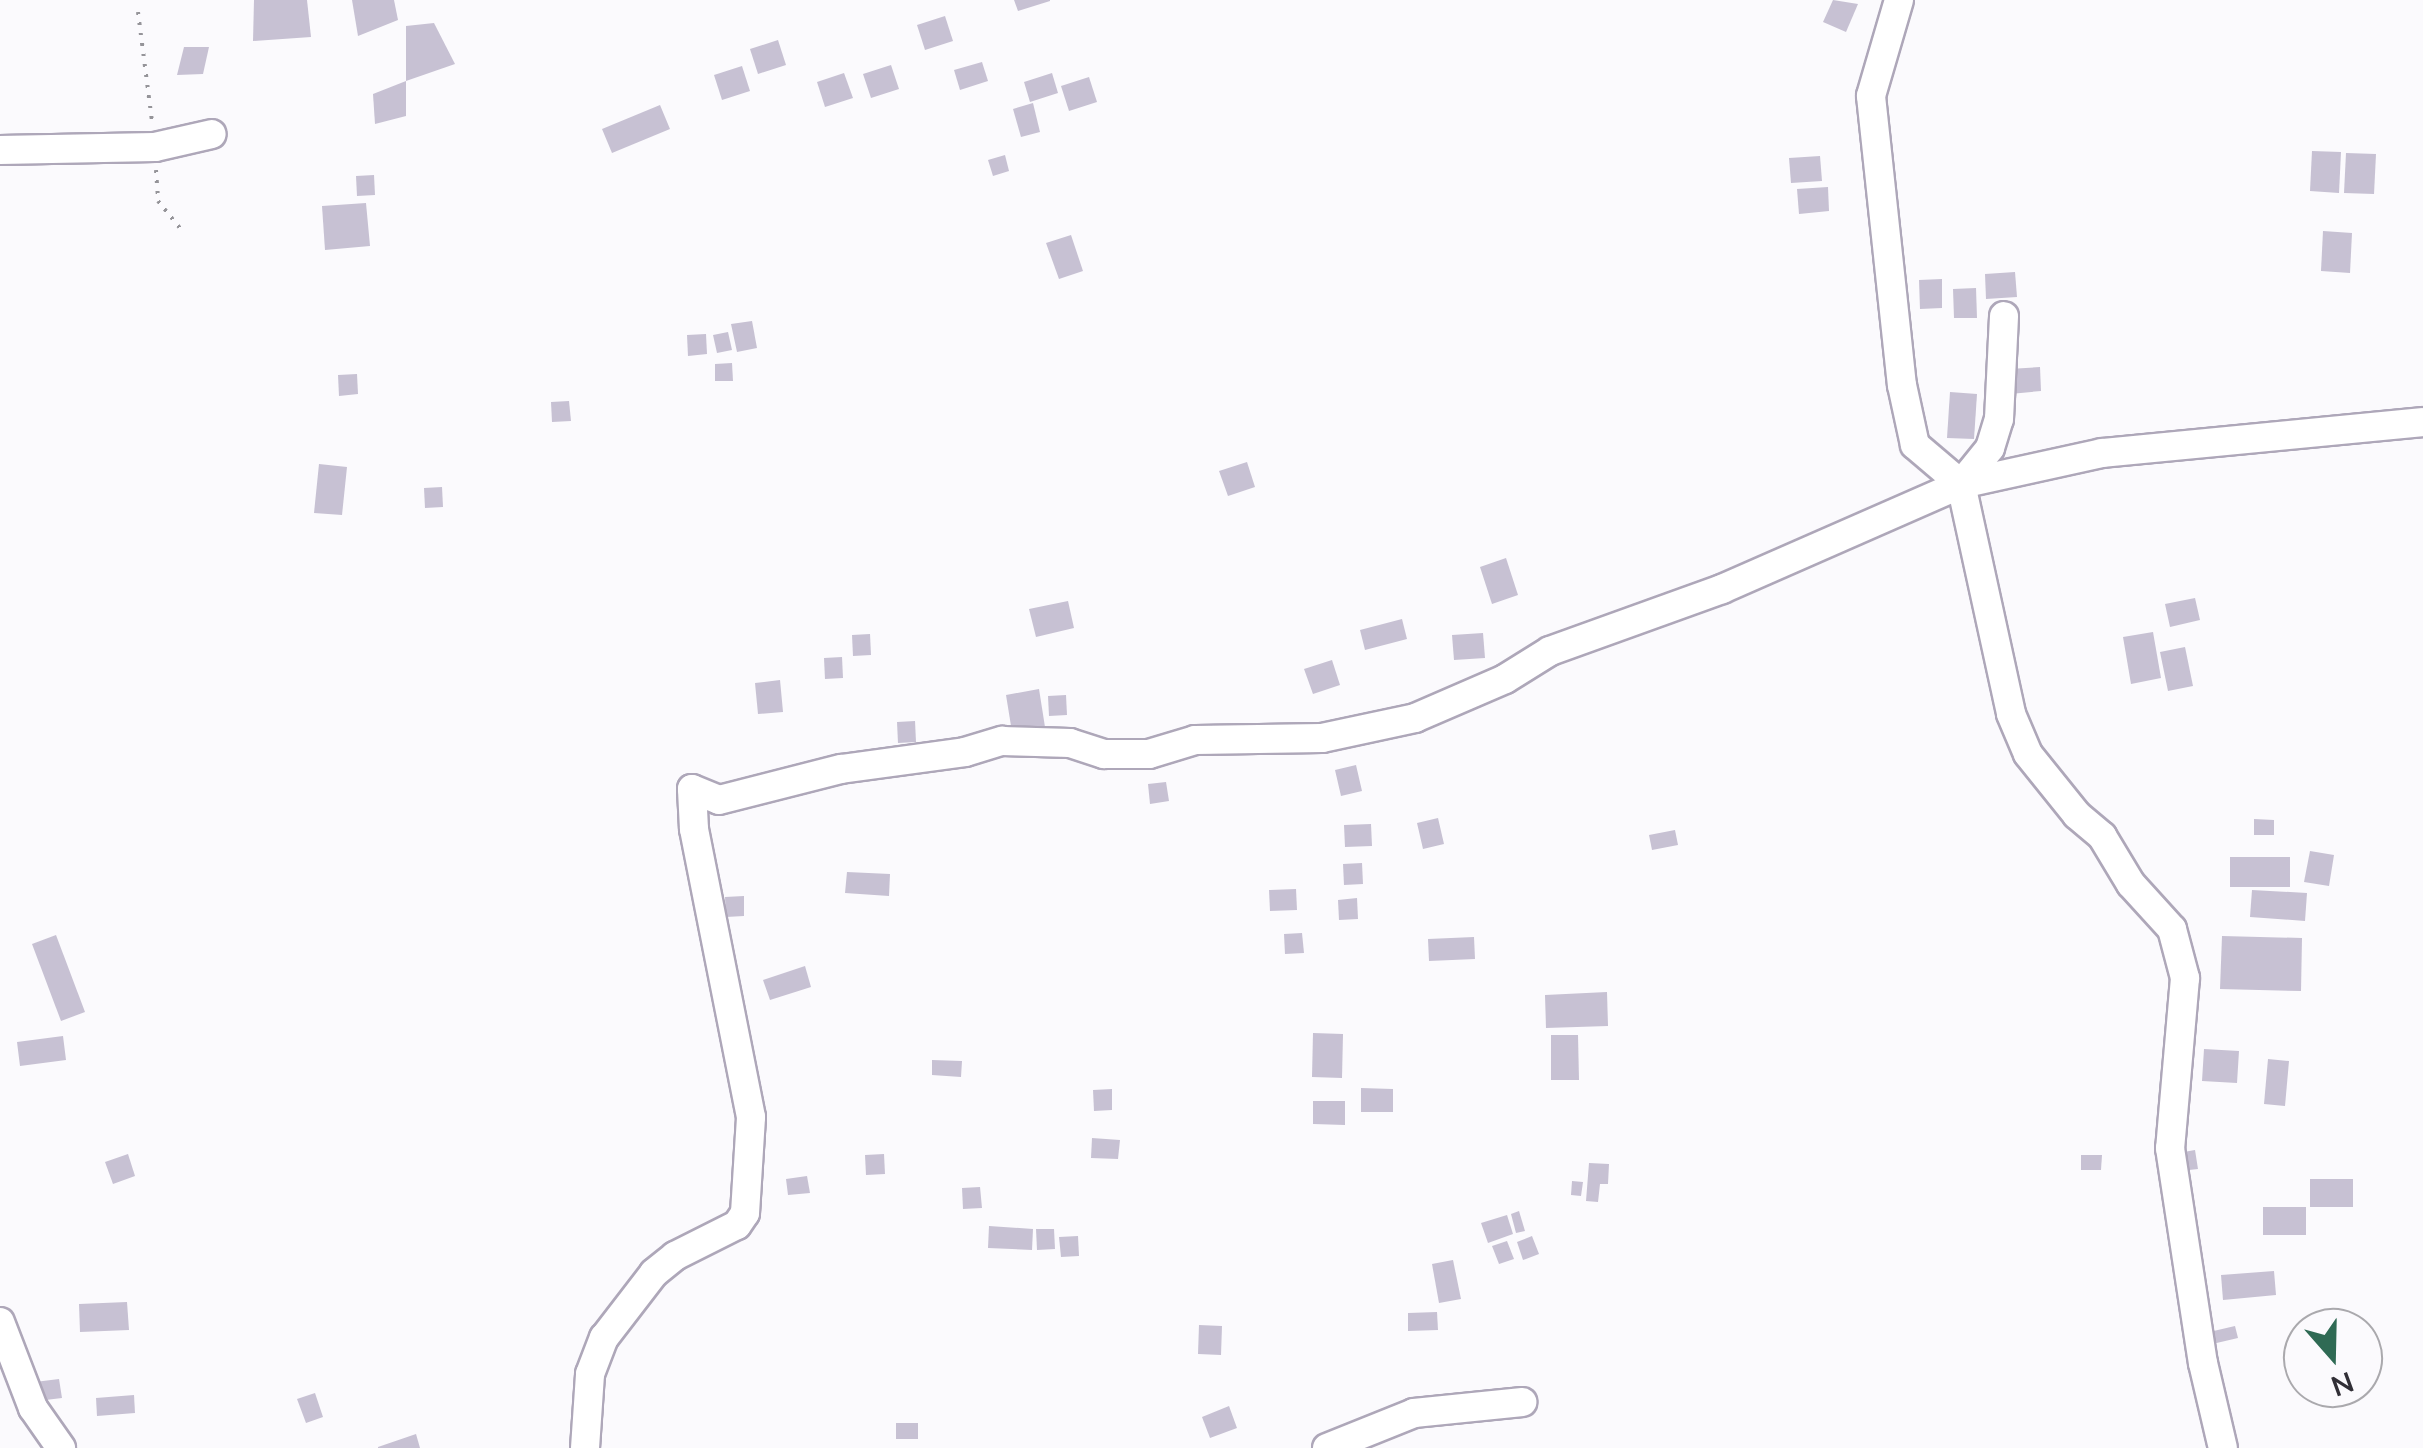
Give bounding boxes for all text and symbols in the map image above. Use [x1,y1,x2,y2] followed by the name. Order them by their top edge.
[2283,1308,2383,1408] north arrow
[2327,1365,2359,1405] text: N

